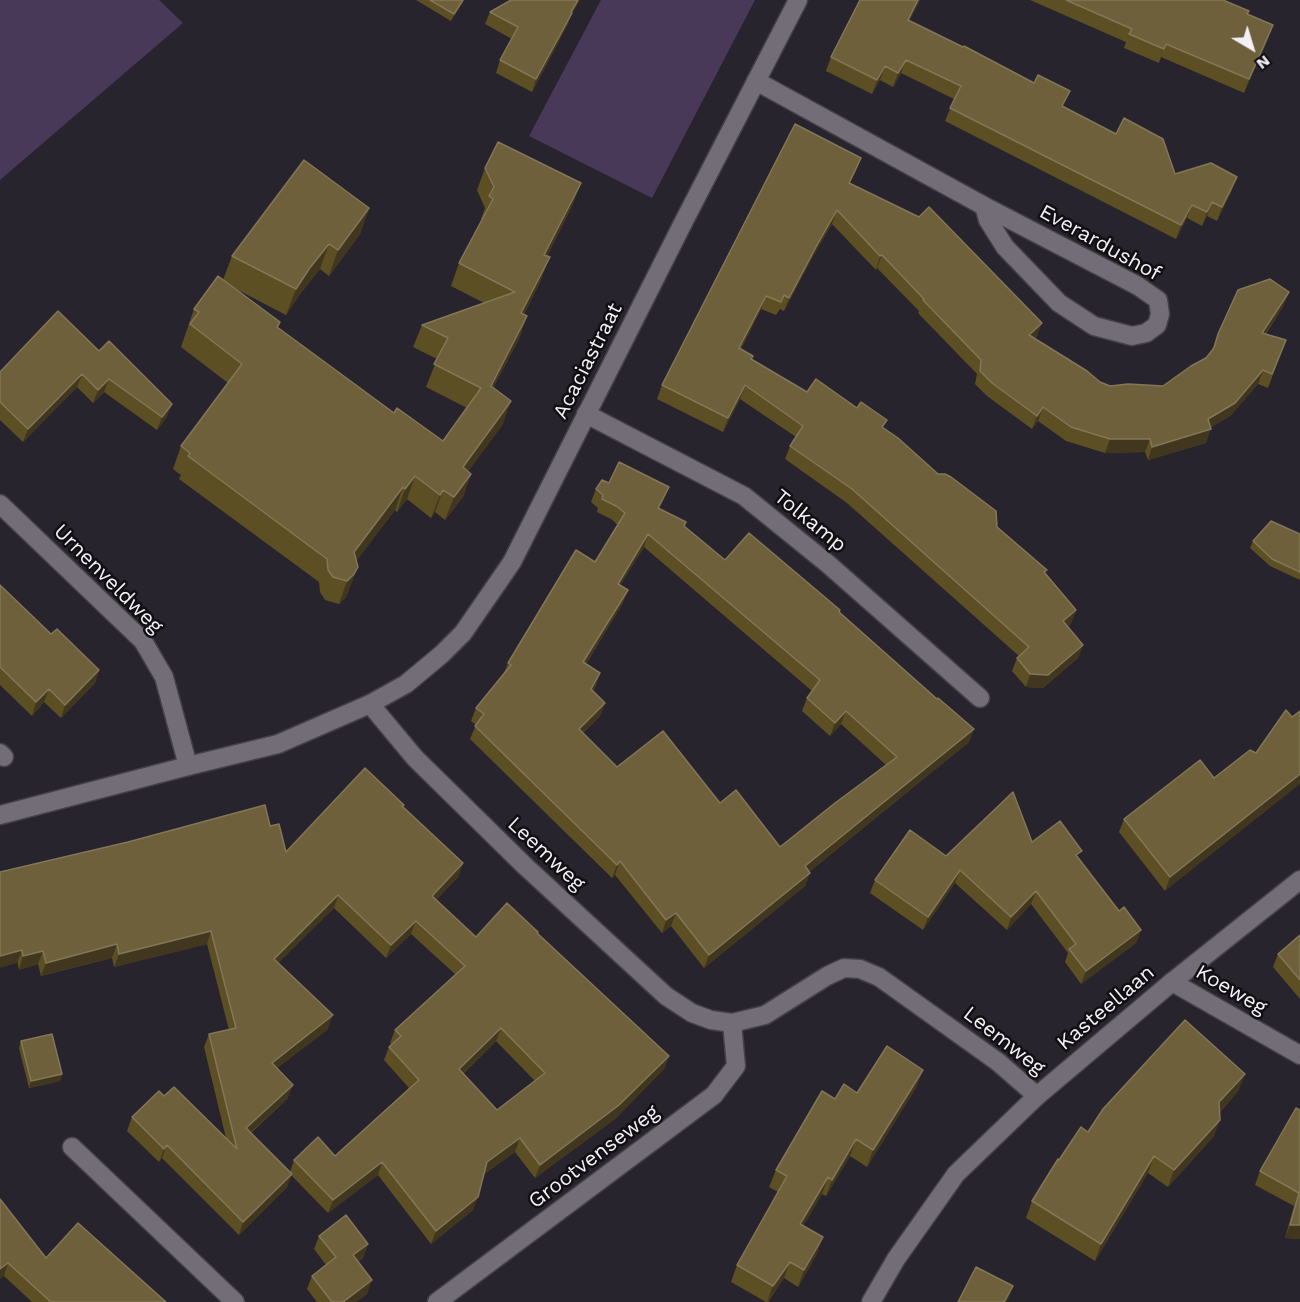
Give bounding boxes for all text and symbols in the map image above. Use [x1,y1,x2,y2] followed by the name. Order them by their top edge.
[1222,18,1282,78] north arrow
[1253,51,1274,74] text: N
[1035,199,1165,287] street label: Everardushof
[548,299,628,423] street label: Acaciastraat
[769,484,851,558] street label: Tolkamp
[48,519,168,639] street label: Urnenveldweg
[502,812,590,896] street label: Leemweg
[1052,960,1160,1056] street label: Kasteellaan
[1191,960,1271,1020] street label: Koeweg
[958,1001,1050,1081] street label: Leemweg
[524,1100,664,1214] street label: Grootvenseweg

